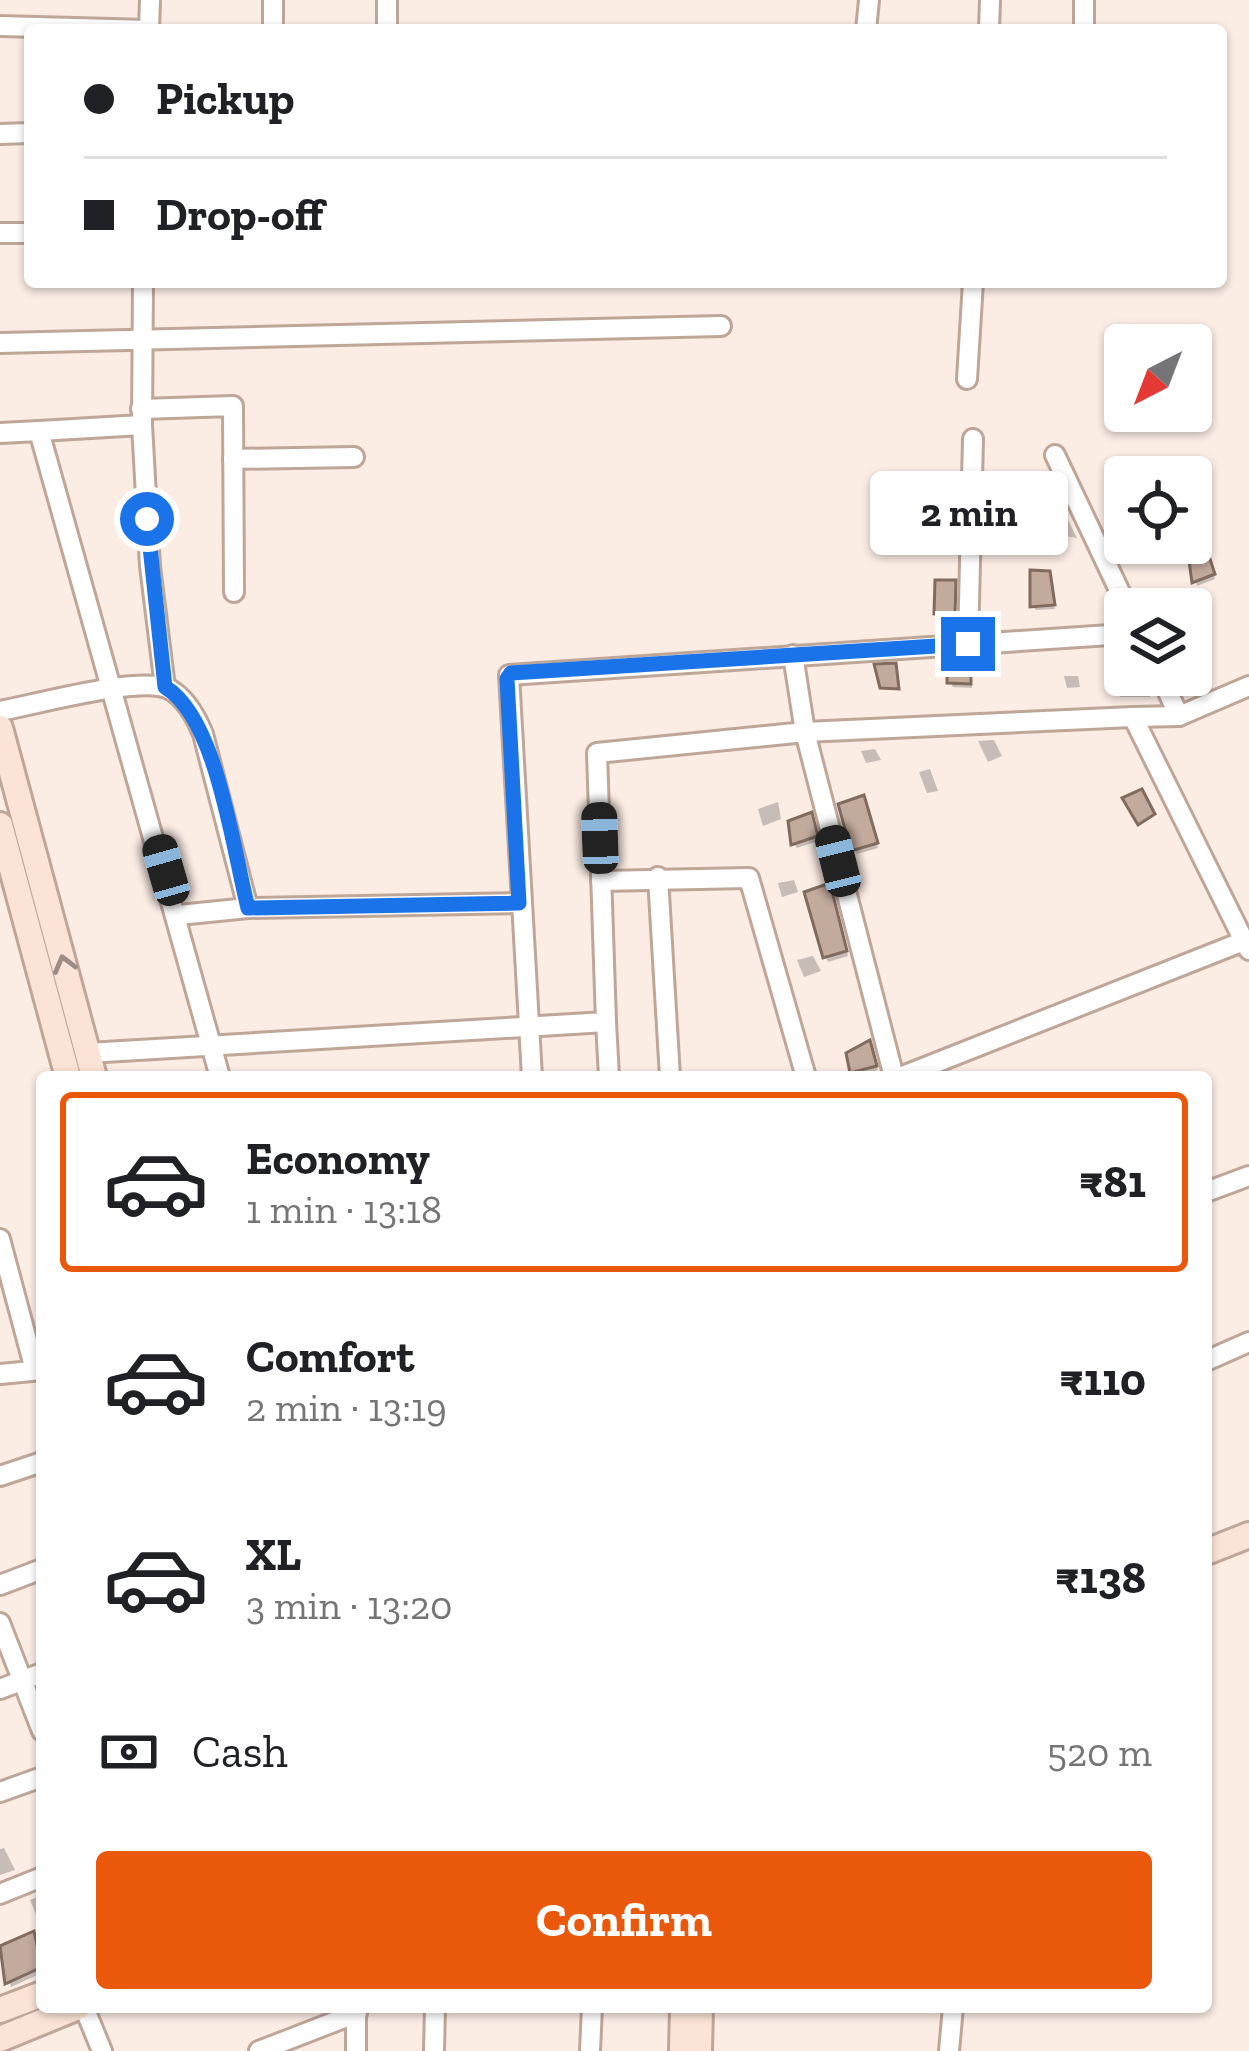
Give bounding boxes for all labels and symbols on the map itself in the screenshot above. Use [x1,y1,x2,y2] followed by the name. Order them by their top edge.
[1104,324,1212,432] north arrow
[869,470,1067,554] callout: 2 min
[120,492,174,546] route start
[941,617,995,671] route end
[581,801,619,875] car
[812,822,864,900] car
[139,830,193,910] car
[53,954,78,975] one-way arrow

